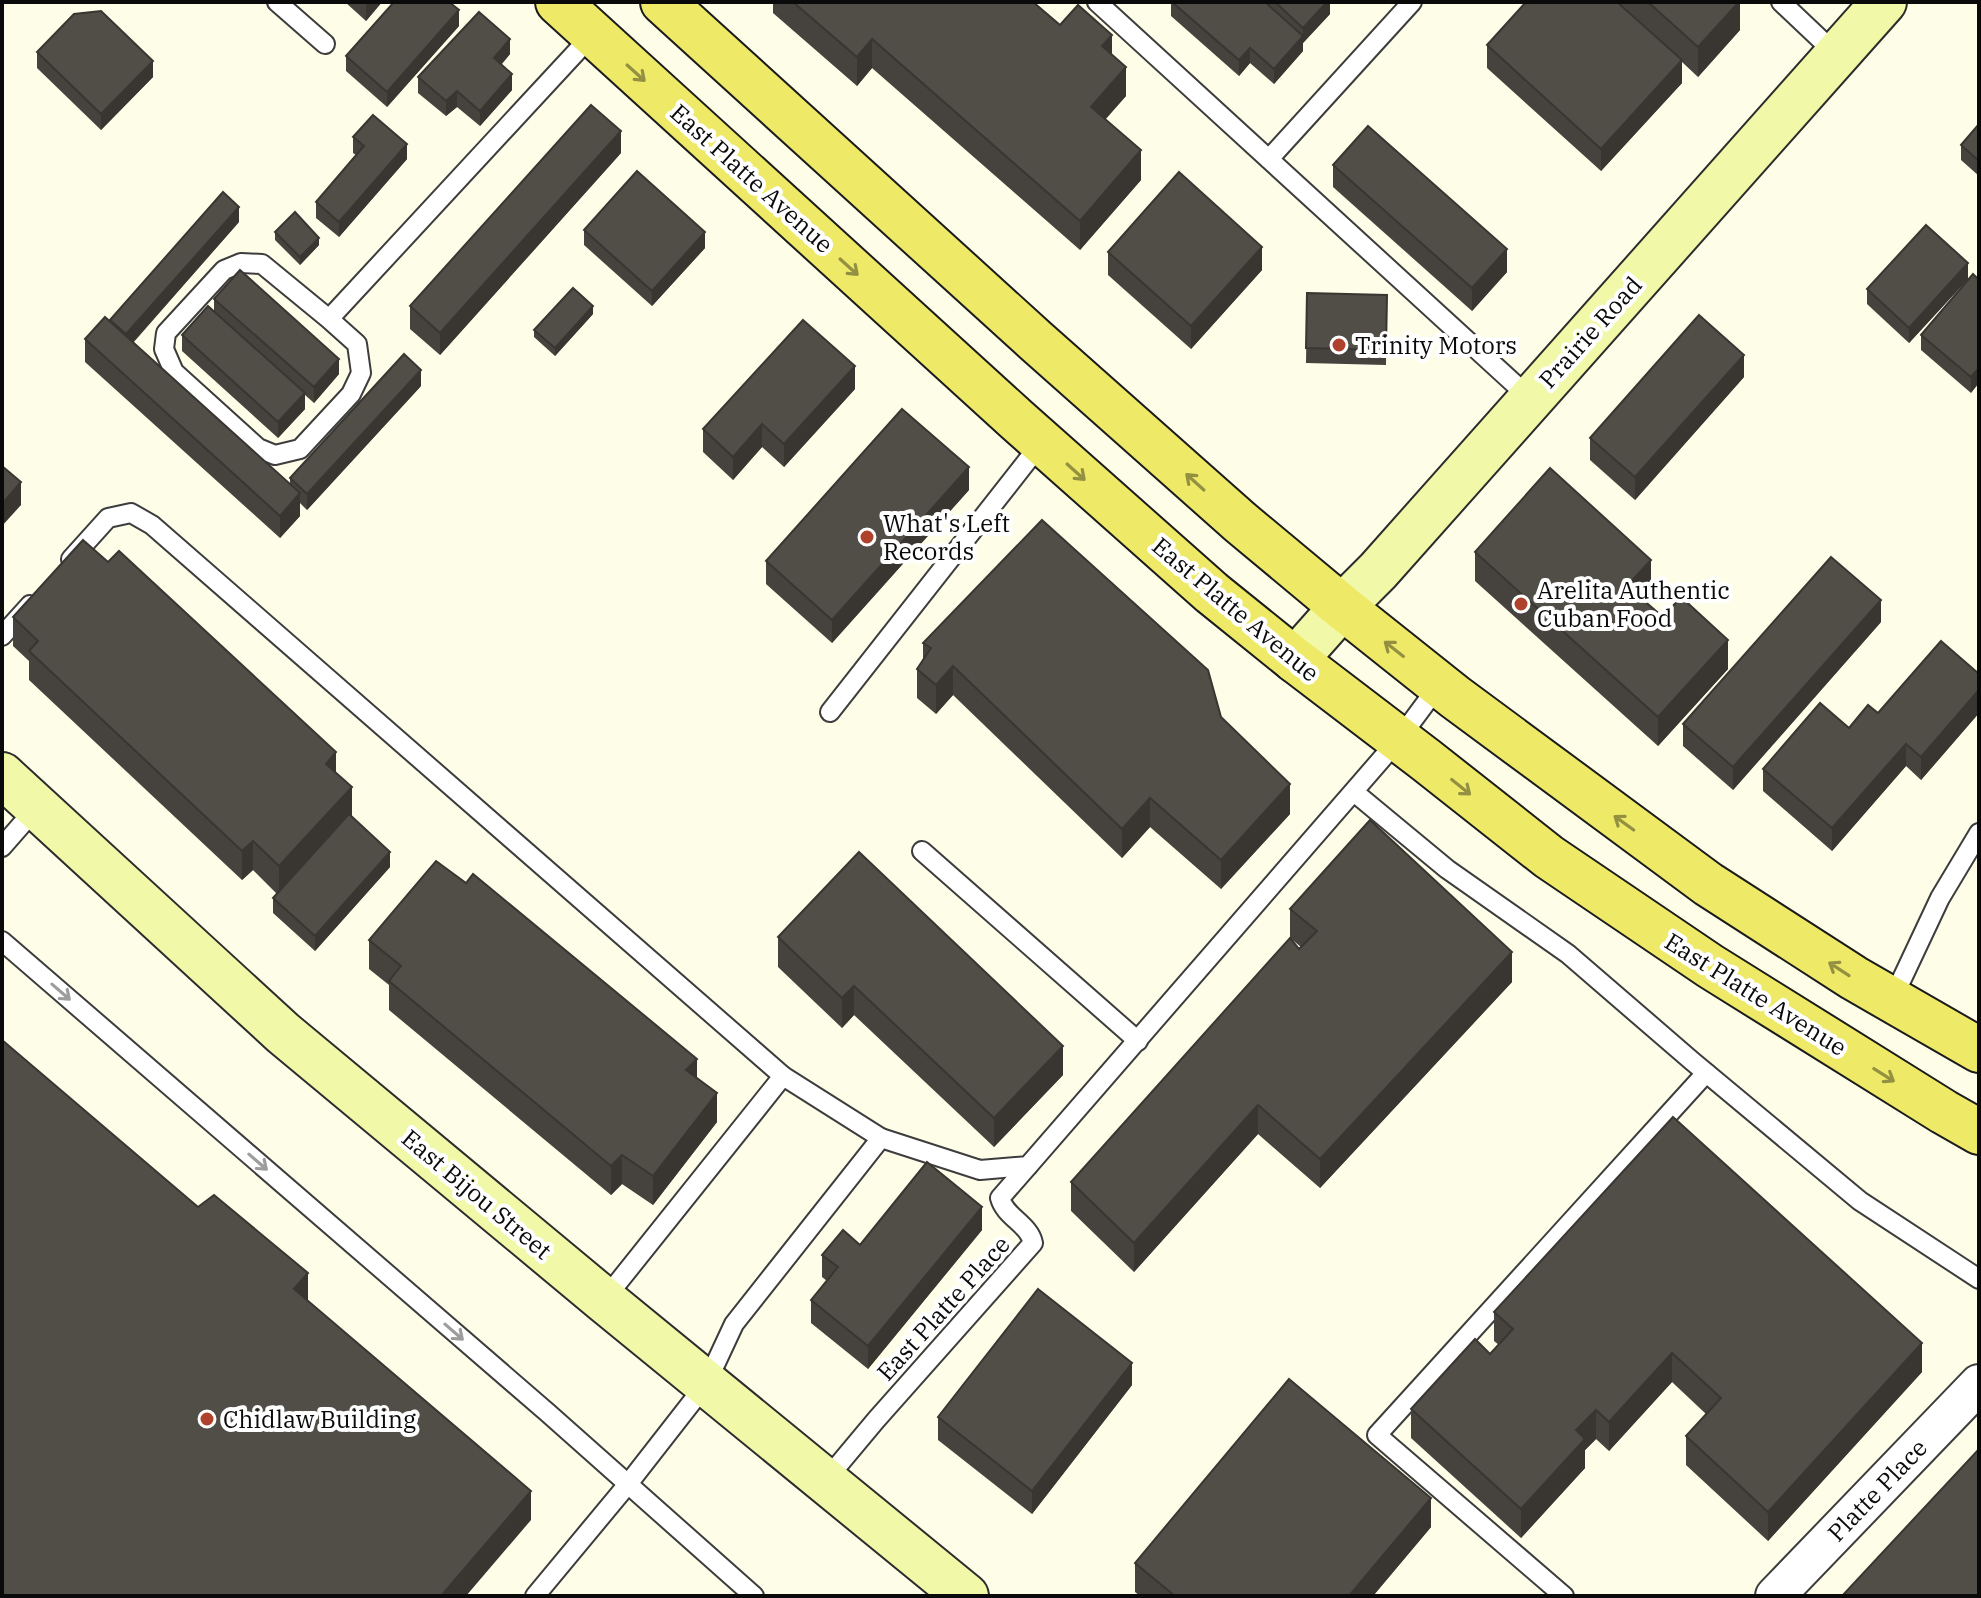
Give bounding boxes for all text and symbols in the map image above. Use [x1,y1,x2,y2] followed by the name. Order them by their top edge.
[626,64,646,83] one-way arrow
[664,96,840,260] street label: East Platte Avenue
[839,258,859,277] one-way arrow
[1531,269,1649,395] street label: Prairie Road
[1355,329,1517,361] place label: Trinity Motors
[1330,336,1348,354] marker: Trinity Motors
[1065,463,1085,481] one-way arrow
[1185,473,1205,491] one-way arrow
[883,507,1010,567] place label: What's Left Records
[858,528,876,546] marker: What's Left Records
[1146,530,1326,688] street label: East Platte Avenue
[1537,574,1730,634] place label: Arelita Authentic Cuban Food
[1512,595,1530,613] marker: Arelita Authentic Cuban Food
[1384,640,1405,658] one-way arrow
[1450,779,1471,796] one-way arrow
[1613,815,1635,831] one-way arrow
[1659,925,1853,1063] street label: East Platte Avenue
[1828,960,1851,976] one-way arrow
[50,983,71,1001] one-way arrow
[1872,1067,1895,1083] one-way arrow
[395,1122,559,1266] street label: East Bijou Street
[247,1153,267,1171] one-way arrow
[869,1229,1017,1387] street label: East Platte Place
[443,1323,464,1341] one-way arrow
[223,1403,416,1435] place label: Chidlaw Building
[198,1410,216,1428] marker: Chidlaw Building
[1820,1432,1934,1548] street label: Platte Place

